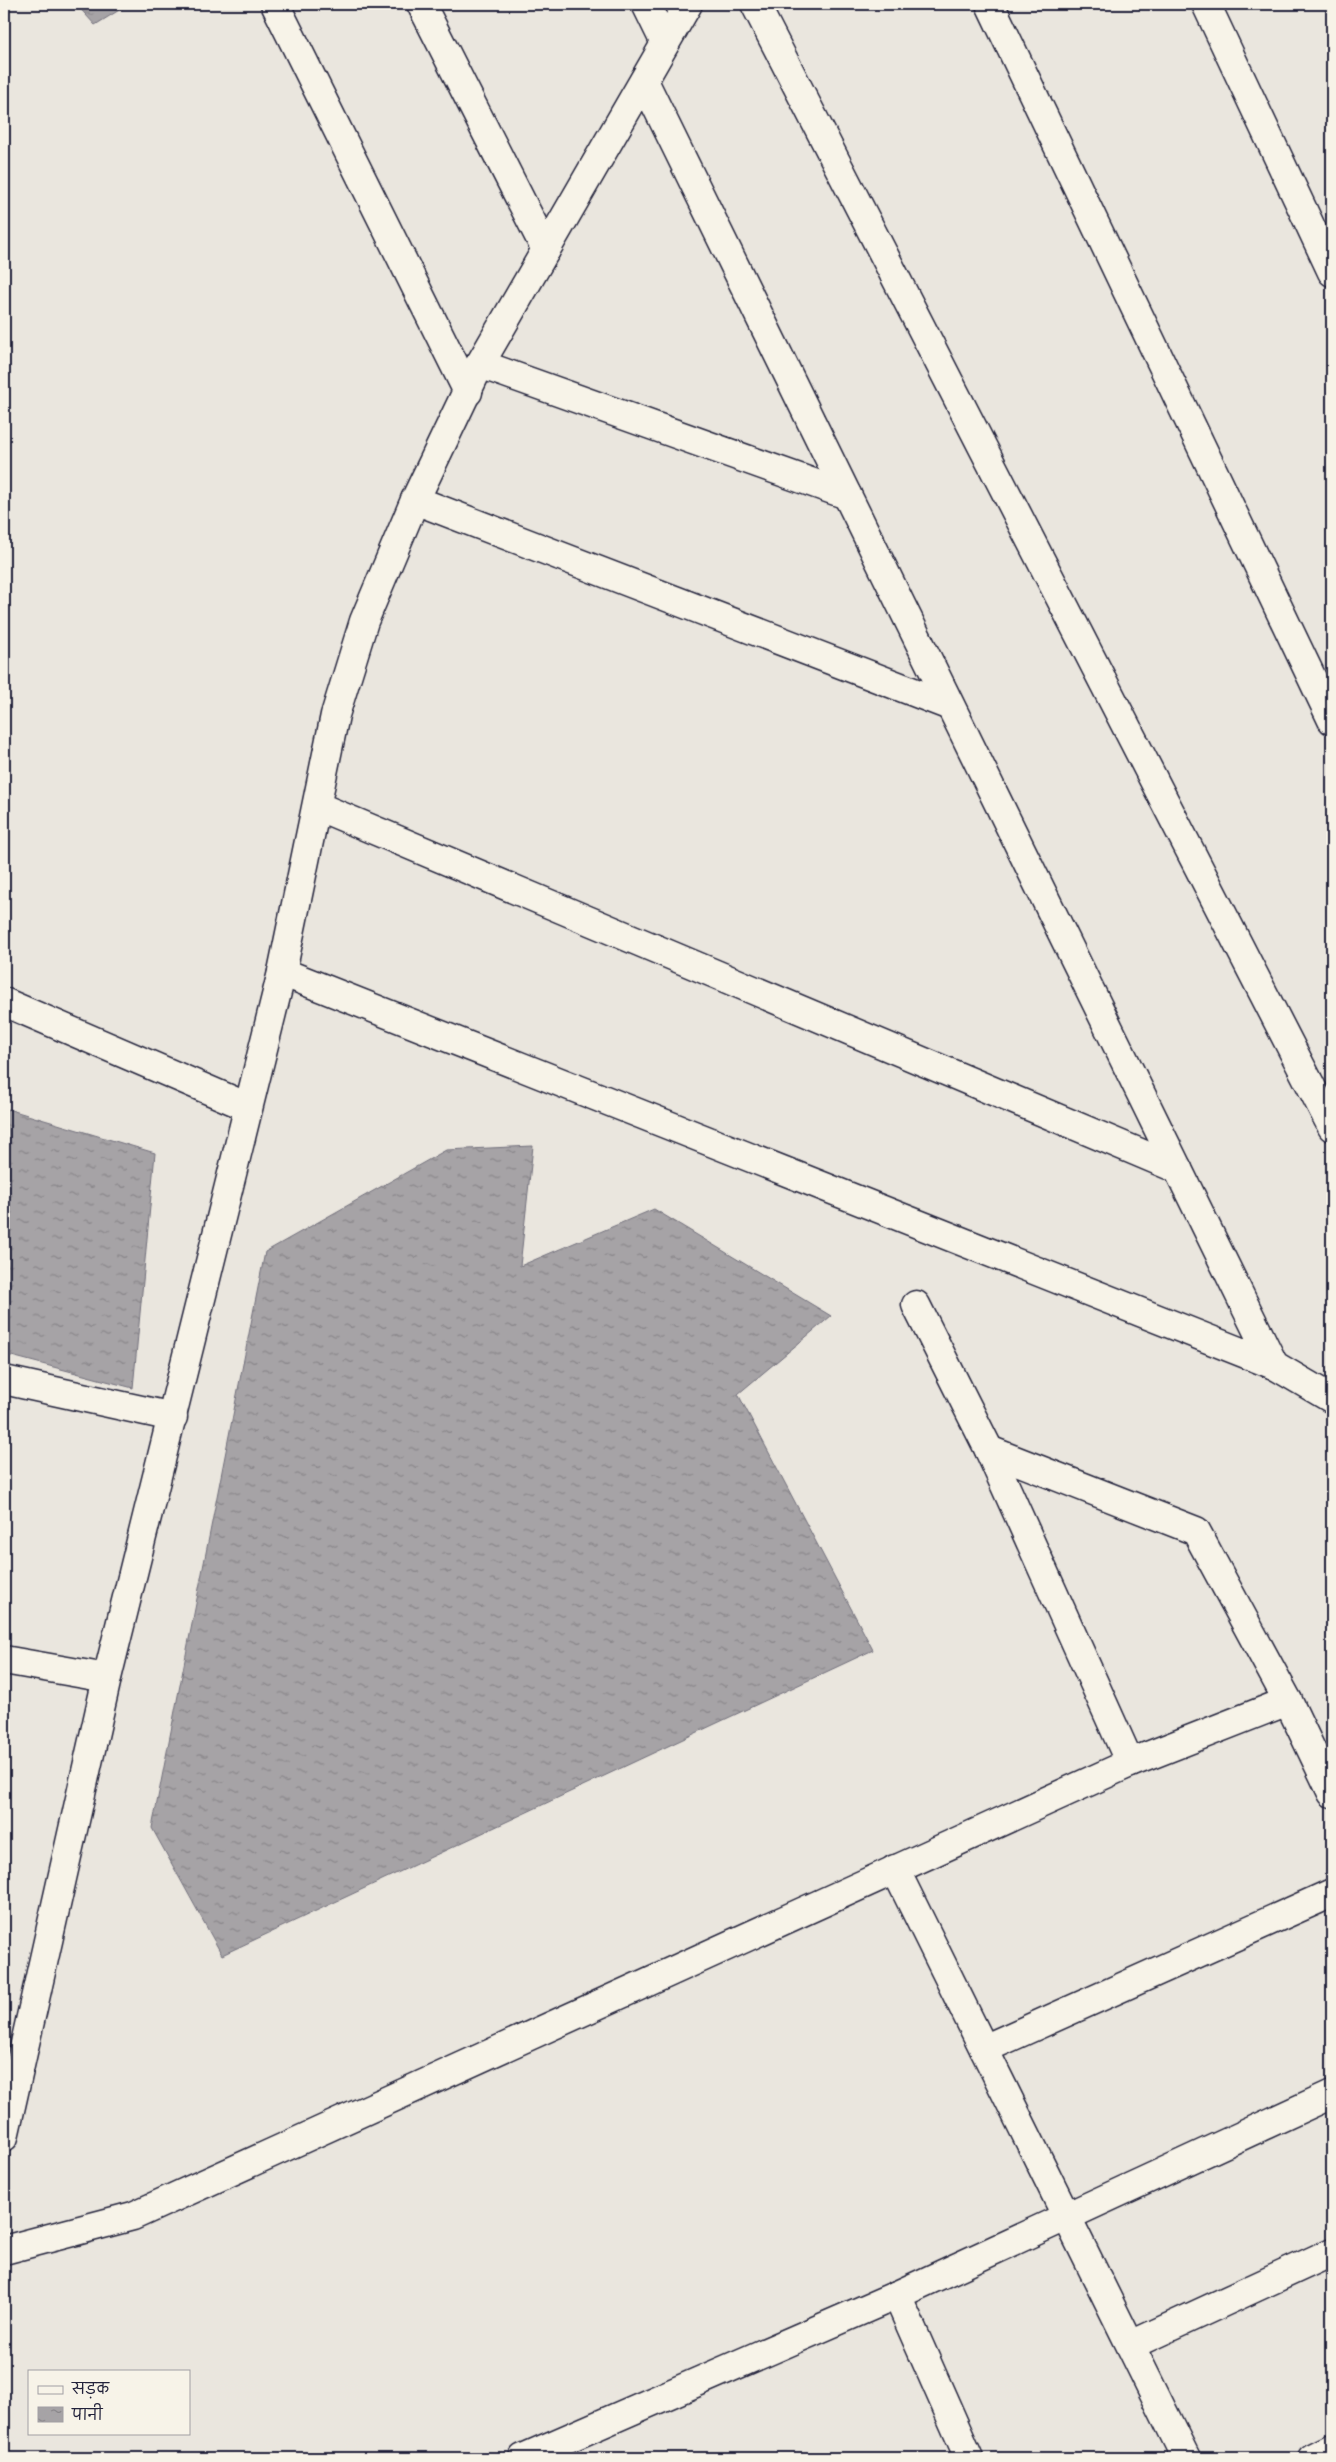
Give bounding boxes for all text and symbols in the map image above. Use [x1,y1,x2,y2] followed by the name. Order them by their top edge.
[28,2370,190,2434] legend
[71,2380,110,2399] text: सड़क
[71,2403,104,2424] text: पानी

